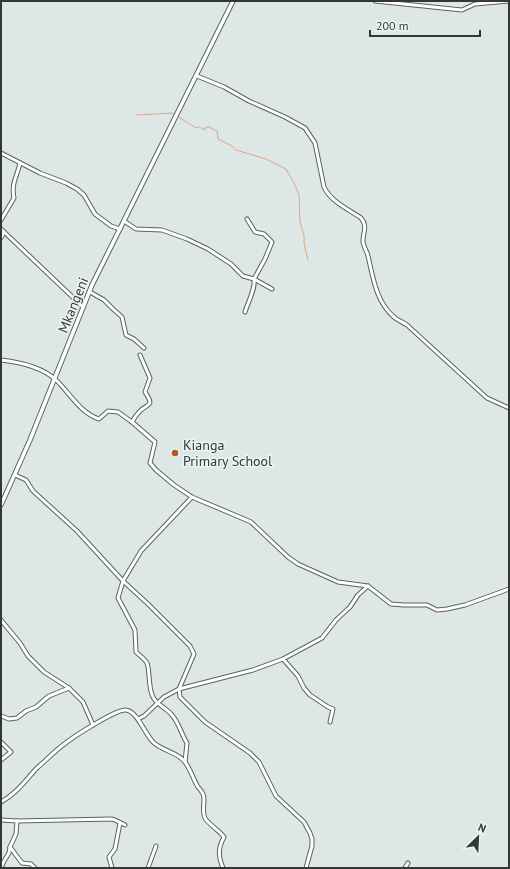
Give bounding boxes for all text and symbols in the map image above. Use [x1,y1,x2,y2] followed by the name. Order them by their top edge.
[370,12,480,38] scale bar
[376,18,409,33] text: 200 m
[54,275,92,335] street label: Mkangeni
[183,436,272,470] place label: Kianga Primary School
[170,448,180,458] marker: Kianga Primary School
[458,817,498,857] north arrow
[476,820,488,836] text: N

